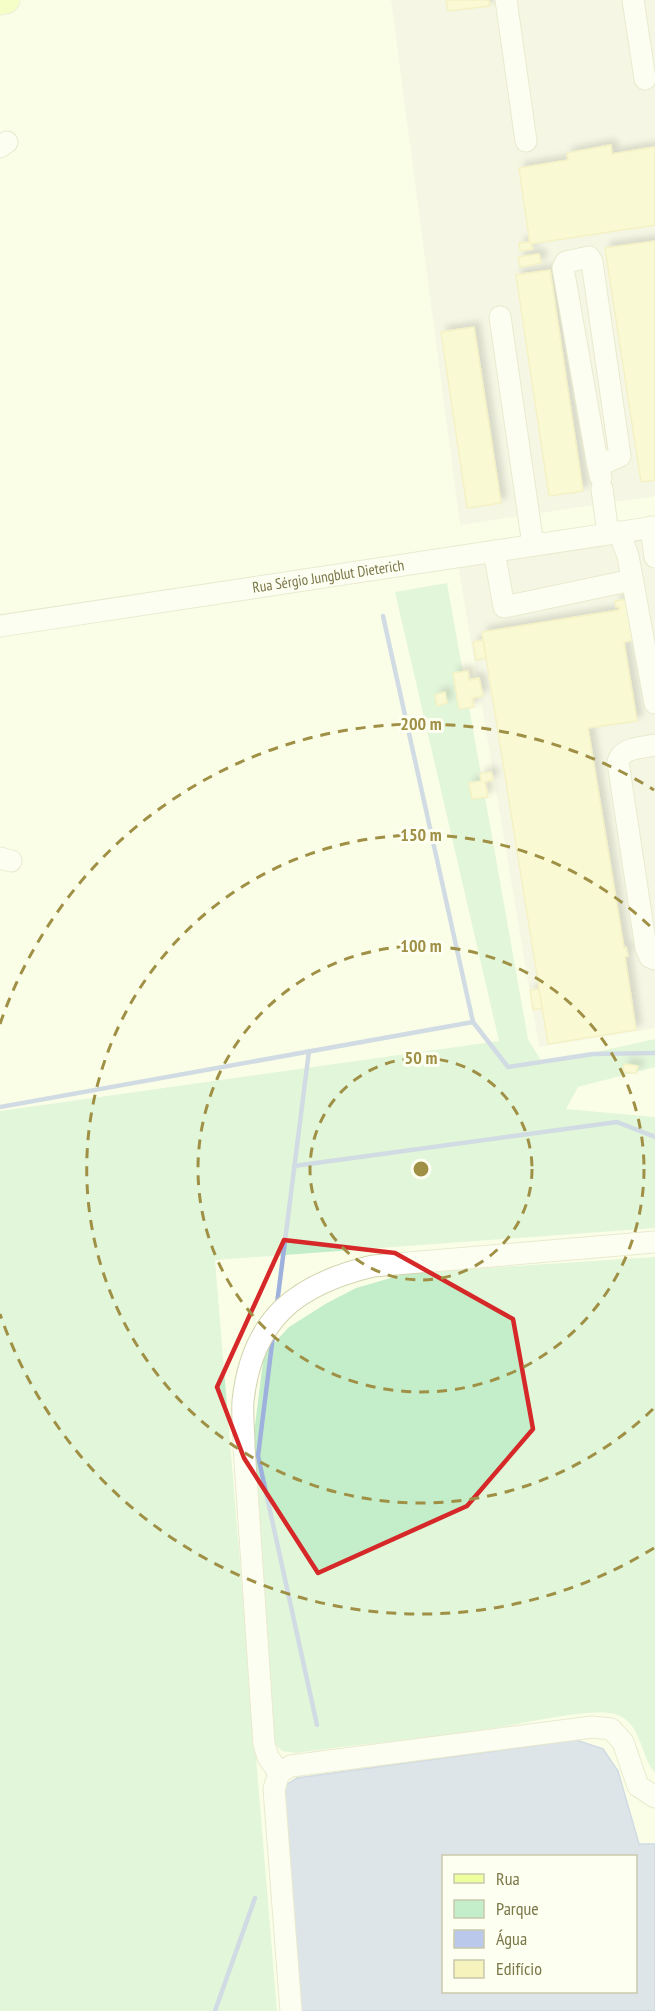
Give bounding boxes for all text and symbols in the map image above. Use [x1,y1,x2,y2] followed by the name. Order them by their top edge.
[251,555,405,597] street label: Rua Sérgio Jungblut Dieterich
[400,712,442,735] text: 200 m
[400,823,442,846] text: 150 m
[400,934,442,957] text: 100 m
[405,1046,437,1069] text: 50 m
[411,1159,431,1179] centre of rings
[442,1855,637,1993] legend
[496,1867,520,1890] text: Rua
[496,1897,539,1920] text: Parque
[496,1927,527,1950] text: Água
[496,1957,542,1980] text: Edifício

